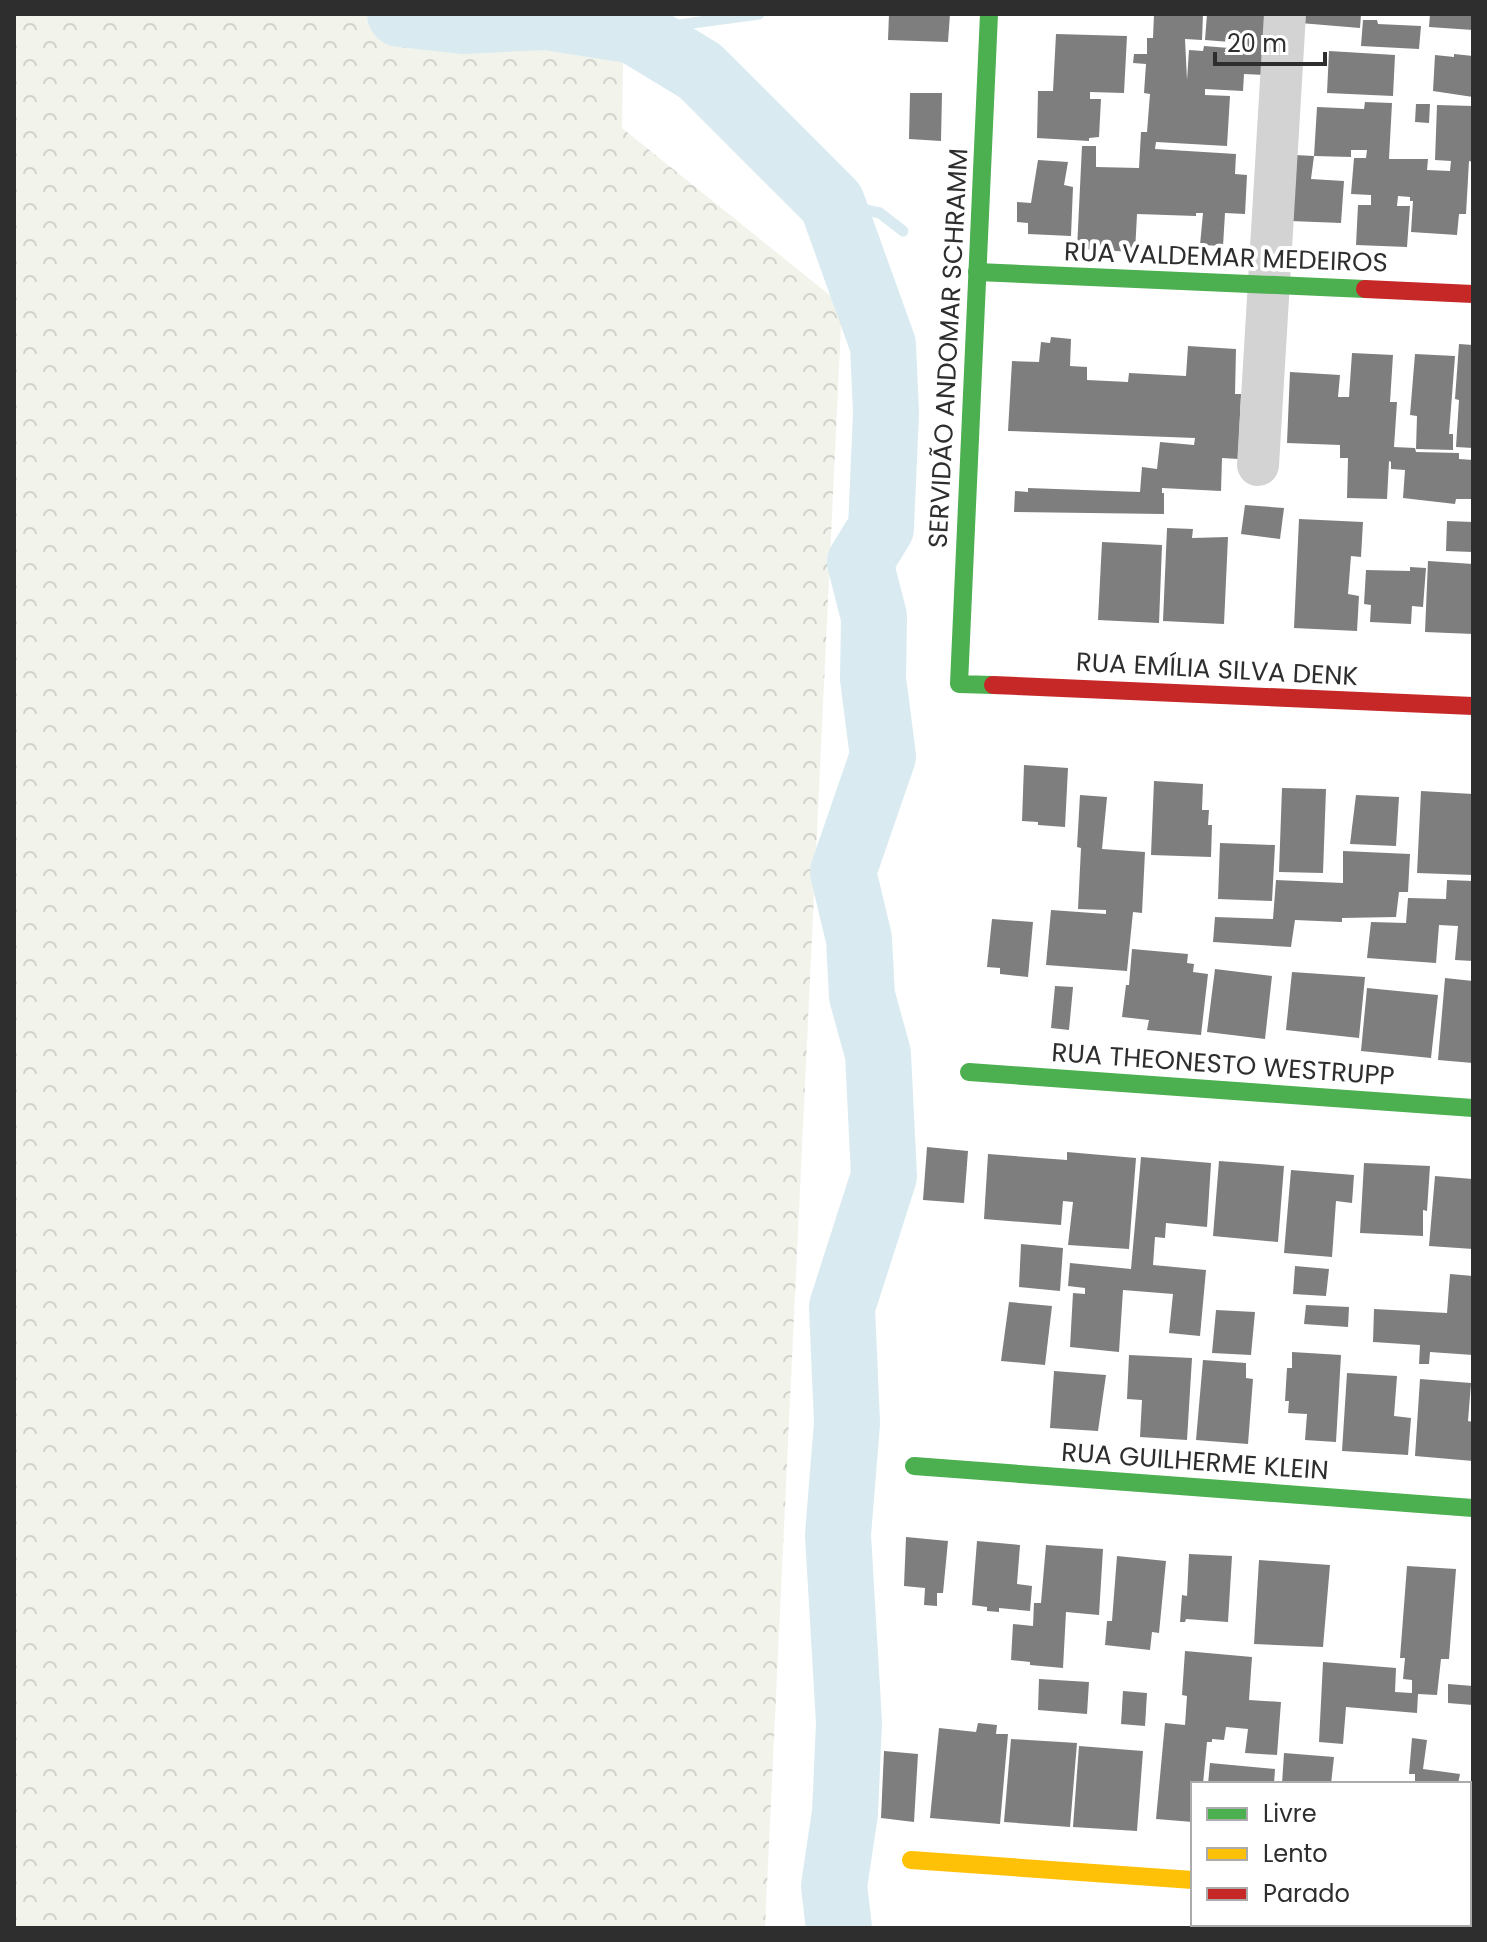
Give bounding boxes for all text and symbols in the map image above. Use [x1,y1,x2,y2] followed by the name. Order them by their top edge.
[1215,16,1325,66] scale bar
[1227,27,1287,60] text: 20 m
[920,147,976,549] street label: SERVIDÃO ANDOMAR SCHRAMM
[1064,233,1388,281] street label: RUA VALDEMAR MEDEIROS
[1075,644,1359,694] street label: RUA EMÍLIA SILVA DENK
[1050,1034,1396,1094] street label: RUA THEONESTO WESTRUPP
[1060,1434,1330,1488] street label: RUA GUILHERME KLEIN
[1191,1782,1471,1926] legend
[1263,1797,1317,1830] text: Livre
[1263,1837,1328,1870] text: Lento
[1263,1877,1350,1910] text: Parado

